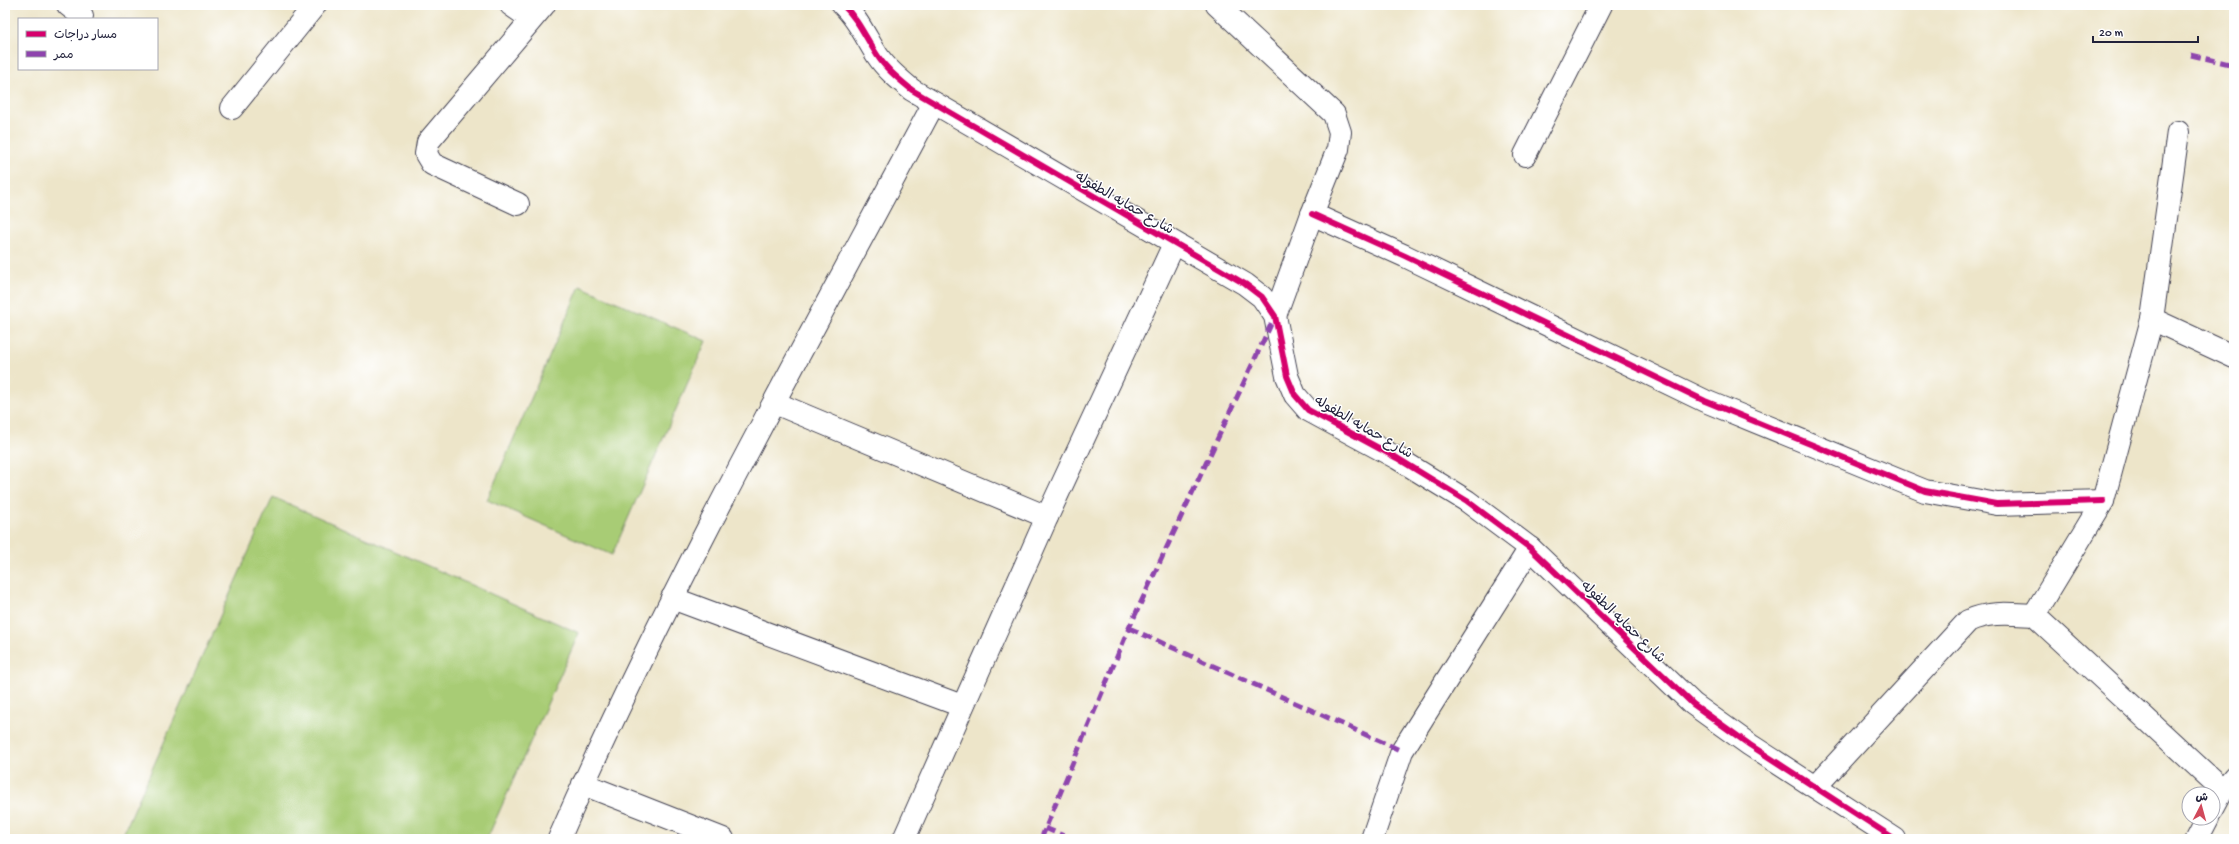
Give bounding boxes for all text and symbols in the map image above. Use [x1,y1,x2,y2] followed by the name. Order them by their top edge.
[18,18,158,70] legend
[2093,18,2198,44] scale bar
[2099,27,2124,41] text: 20 m
[54,29,117,43] text: مسار دراجات
[53,49,73,63] text: ممر
[1071,169,1176,239] street label: شارع حمايه الطفوله
[1310,393,1415,463] street label: شارع حمايه الطفوله
[1576,578,1668,668] street label: شارع حمايه الطفوله
[2181,786,2221,826] north arrow
[2195,791,2208,805] text: ش

